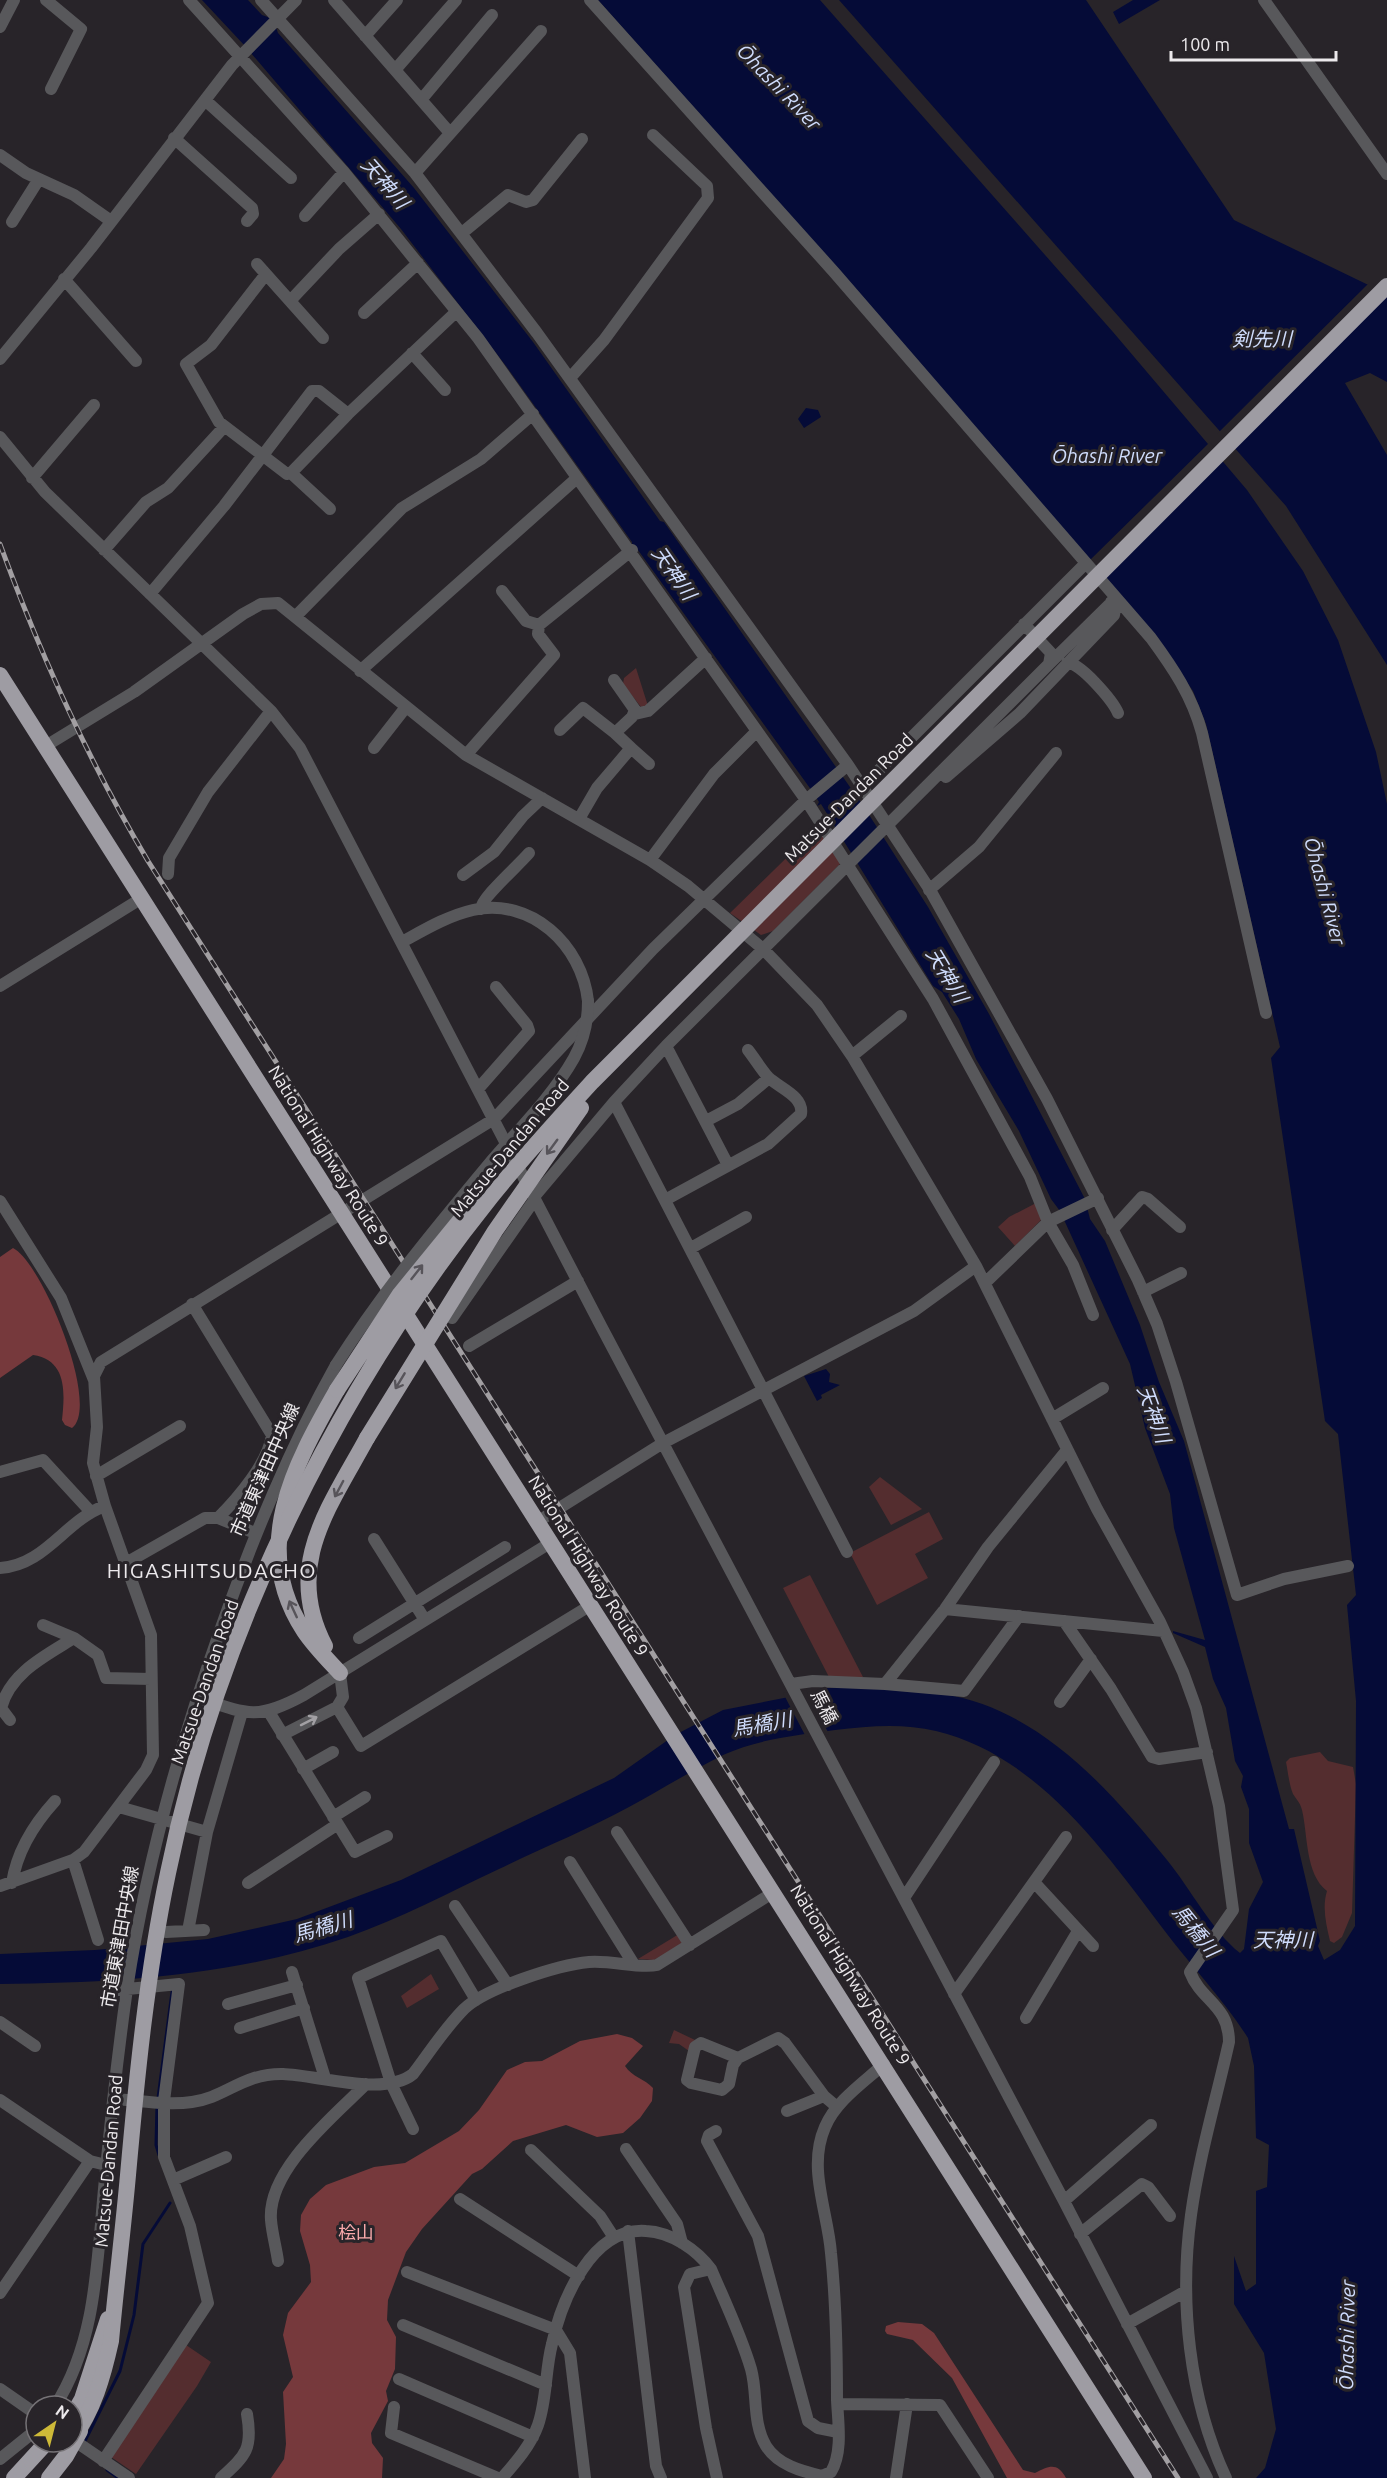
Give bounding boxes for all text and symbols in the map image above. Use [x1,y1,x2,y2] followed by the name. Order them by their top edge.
[1171,24,1336,62] scale bar
[1180,34,1230,54] text: 100 m
[733,39,827,135] water label: Ōhashi River
[357,152,415,214] water label: 天神川
[1232,327,1294,350] water label: 剣先川
[1052,444,1164,467] water label: Ōhashi River
[648,542,702,606] water label: 天神川
[780,729,917,866] street label: Matsue-Dandan Road
[1300,834,1351,949] water label: Ōhashi River
[922,943,974,1008] water label: 天神川
[265,1061,393,1249] street label: National Highway Route 9
[446,1075,573,1220] street label: Matsue-Dandan Road
[546,1139,558,1155] one-way arrow
[410,1264,423,1280] one-way arrow
[394,1372,406,1389] one-way arrow
[1133,1382,1176,1448] water label: 天神川
[226,1400,303,1539] street label: 市道東津田中央線
[525,1471,653,1659] street label: National Highway Route 9
[333,1480,344,1498] one-way arrow
[107,1558,317,1582] district label: HIGASHITSUDACHO
[166,1597,242,1767] street label: Matsue-Dandan Road
[287,1601,298,1619] one-way arrow
[808,1686,842,1727] street label: 馬橋
[730,1707,795,1740] water label: 馬橋川
[300,1715,318,1726] one-way arrow
[97,1864,141,2009] street label: 市道東津田中央線
[787,1880,915,2068] street label: National Highway Route 9
[1169,1900,1225,1963] water label: 馬橋川
[291,1907,357,1946] water label: 馬橋川
[1253,1928,1315,1951] water label: 天神川
[90,2074,126,2248] street label: Matsue-Dandan Road
[338,2222,374,2242] park label: 桧山
[1334,2278,1359,2391] water label: Ōhashi River
[24,2394,84,2454] north arrow
[53,2401,73,2423] text: N

